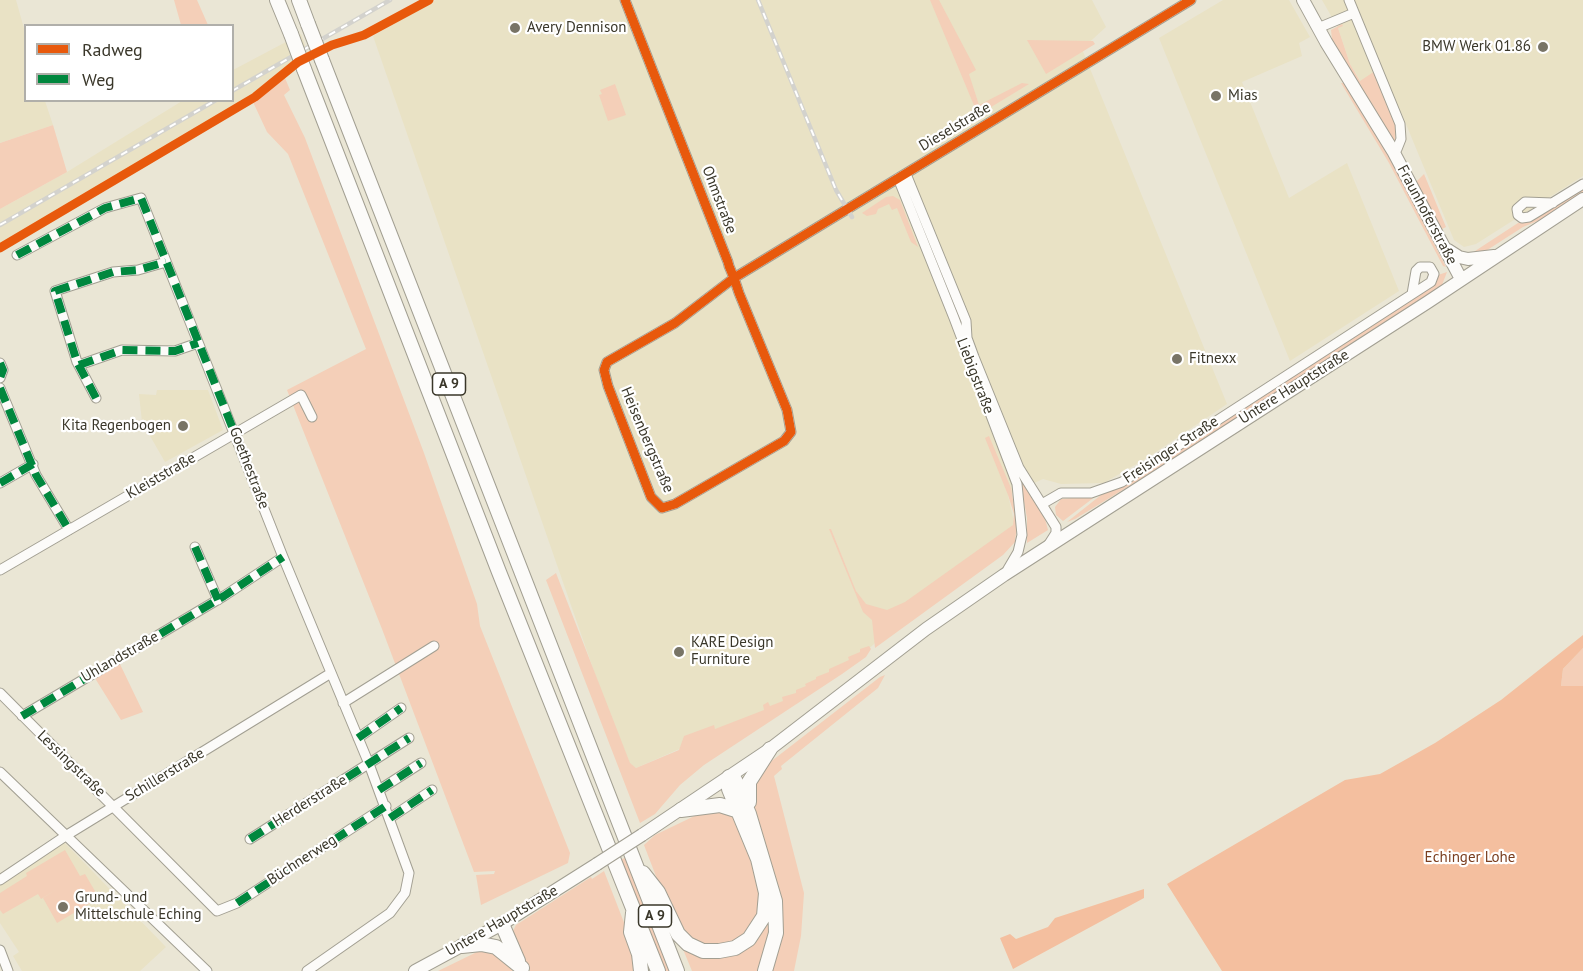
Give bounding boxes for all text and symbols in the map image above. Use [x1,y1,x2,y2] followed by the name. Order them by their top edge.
[527,19,626,37] place label: Avery Dennison
[508,21,522,35] marker: Avery Dennison
[24,24,234,102] legend
[82,38,143,61] text: Radweg
[1422,38,1531,56] place label: BMW Werk 01.86
[1536,40,1550,54] marker: BMW Werk 01.86
[82,68,115,91] text: Weg
[1228,87,1258,105] place label: Mias
[1209,89,1223,103] marker: Mias
[916,99,994,155] street label: Dieselstraße
[1393,162,1461,268] street label: Fraunhoferstraße
[698,164,740,236] street label: Ohmstraße
[952,335,998,417] street label: Liebigstraße
[1236,346,1352,428] street label: Untere Hauptstraße
[1189,350,1237,368] place label: Fitnexx
[1170,352,1184,366] marker: Fitnexx
[432,373,466,395] road number: A 9
[617,384,677,496] street label: Heisenbergstraße
[1120,413,1222,487] street label: Freisinger Straße
[62,417,171,435] place label: Kita Regenbogen
[176,419,190,433] marker: Kita Regenbogen
[225,425,273,511] street label: Goethestraße
[123,449,199,503] street label: Kleiststraße
[78,628,162,686] street label: Uhlandstraße
[691,634,773,669] place label: KARE Design Furniture
[672,645,686,659] marker: KARE Design Furniture
[33,727,109,801] street label: Lessingstraße
[122,744,208,806] street label: Schillerstraße
[270,771,350,831] street label: Herderstraße
[264,831,340,889] street label: Büchnerweg
[1425,849,1515,867] park label: Echinger Lohe
[443,882,561,960] street label: Untere Hauptstraße
[75,889,202,924] place label: Grund- und Mittelschule Eching
[56,900,70,914] marker: Grund- und Mittelschule Eching
[638,905,672,927] road number: A 9

